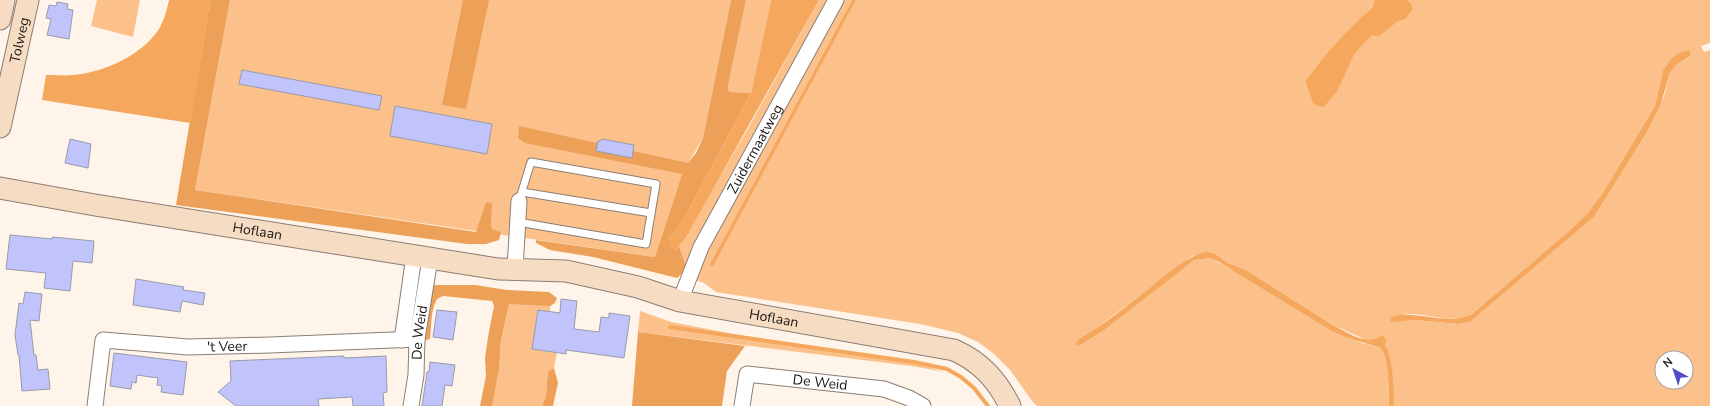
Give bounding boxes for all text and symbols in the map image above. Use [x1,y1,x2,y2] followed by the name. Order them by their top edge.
[5,15,34,65] street label: Tolweg
[723,101,787,197] street label: Zuidermaatweg
[231,218,284,245] street label: Hoflaan
[407,304,432,360] street label: De Weid
[748,305,800,332] street label: Hoflaan
[207,337,248,357] street label: 't Veer
[1654,350,1694,390] north arrow
[1660,354,1676,371] text: N
[792,370,848,395] street label: De Weid

